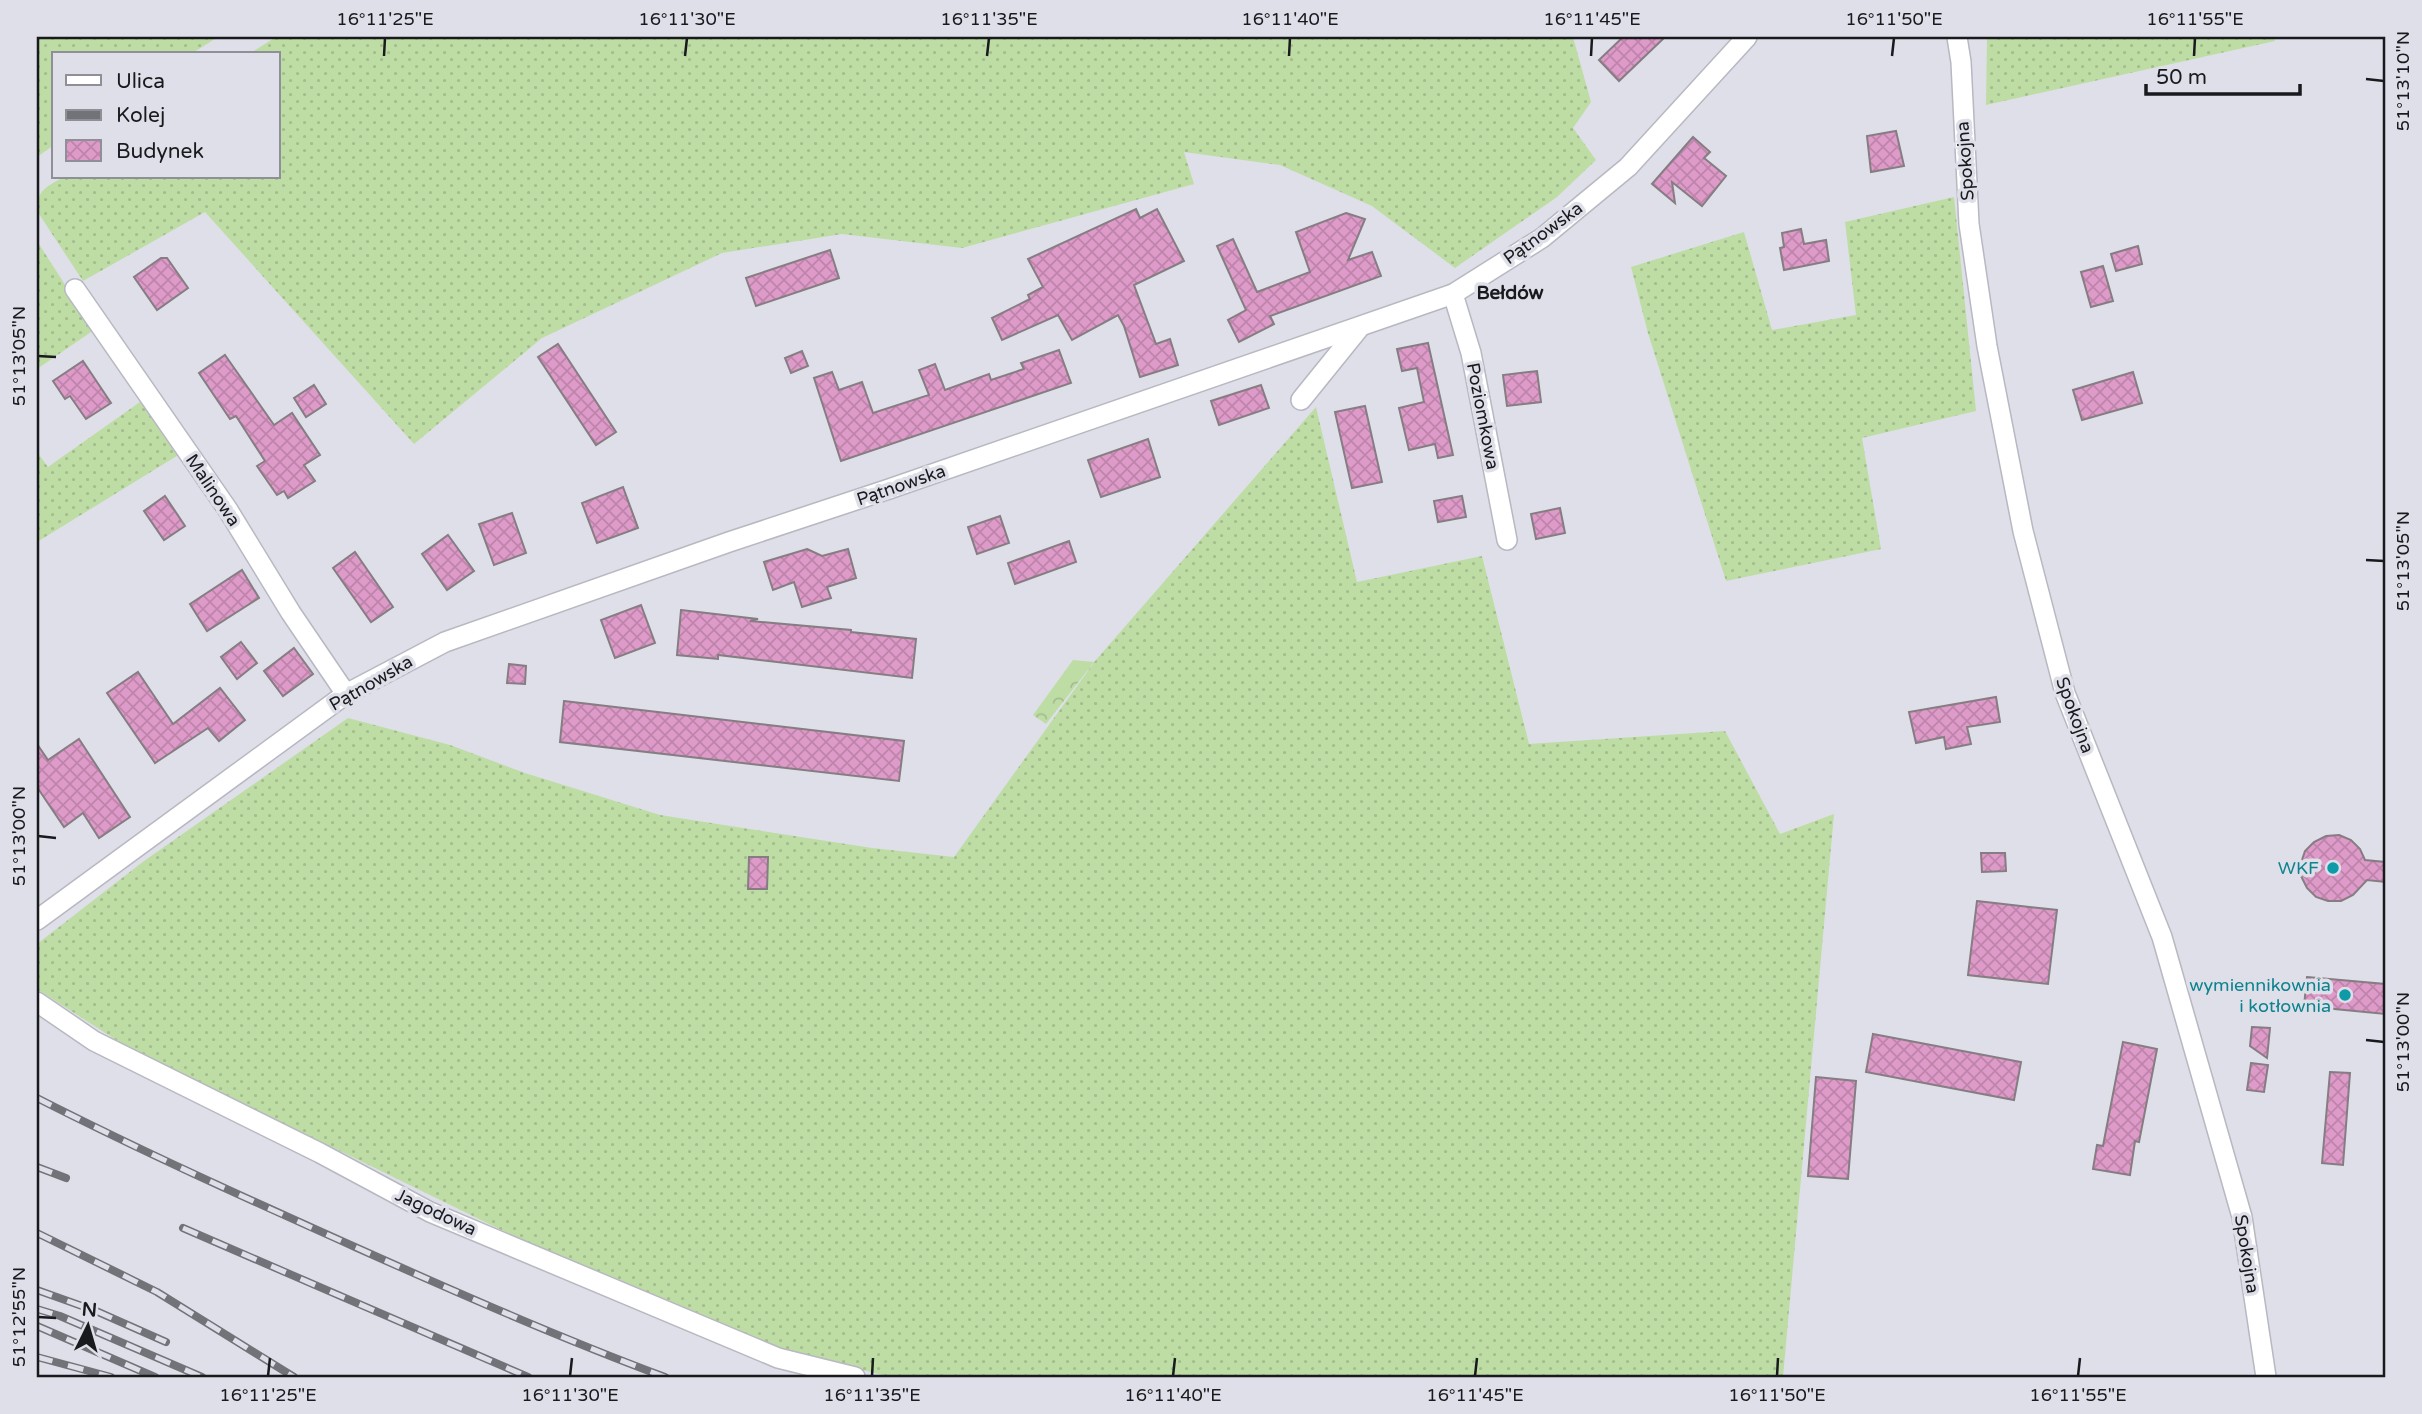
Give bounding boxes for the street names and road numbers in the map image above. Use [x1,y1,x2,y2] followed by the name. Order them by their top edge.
[1951,121,1979,201] street label: Spokojna
[1499,197,1587,269] street label: Pątnowska
[1462,361,1504,471] street label: Poziomkowa
[181,450,245,530] street label: Malinowa
[854,460,948,510] street label: Pątnowska
[325,650,417,716] street label: Pątnowska
[2051,674,2099,756] street label: Spokojna
[392,1184,480,1240] street label: Jagodowa
[2230,1213,2264,1295] street label: Spokojna

